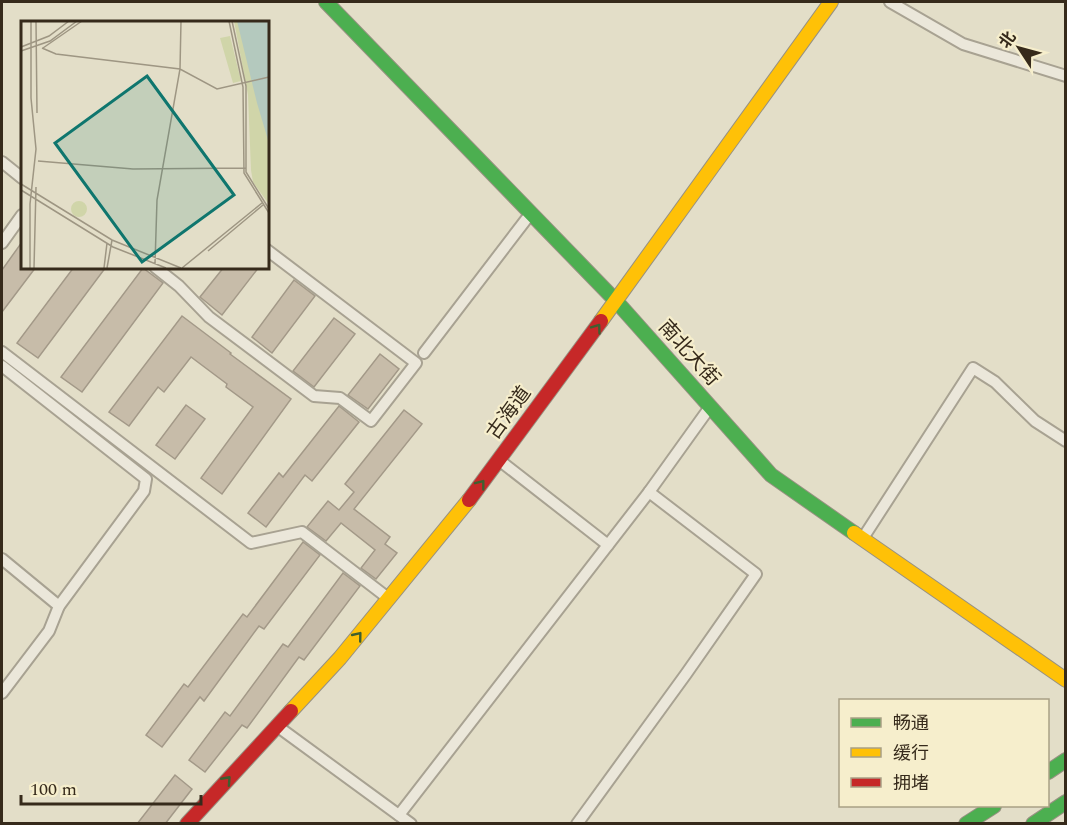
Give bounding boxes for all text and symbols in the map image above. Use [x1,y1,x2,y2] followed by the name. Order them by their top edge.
[989,18,1049,78] north arrow
[21,21,268,268] inset map
[993,26,1022,53] text: 北
[651,313,727,393] street label: 南北大街
[589,323,600,334] one-way arrow
[479,380,539,446] street label: 古海道
[473,480,484,491] one-way arrow
[350,631,361,642] one-way arrow
[839,699,1049,807] legend
[893,710,929,737] text: 畅通
[893,740,929,767] text: 缓行
[21,768,201,806] scale bar
[893,770,929,797] text: 拥堵
[30,776,77,803] text: 100 m
[220,777,231,787] one-way arrow

